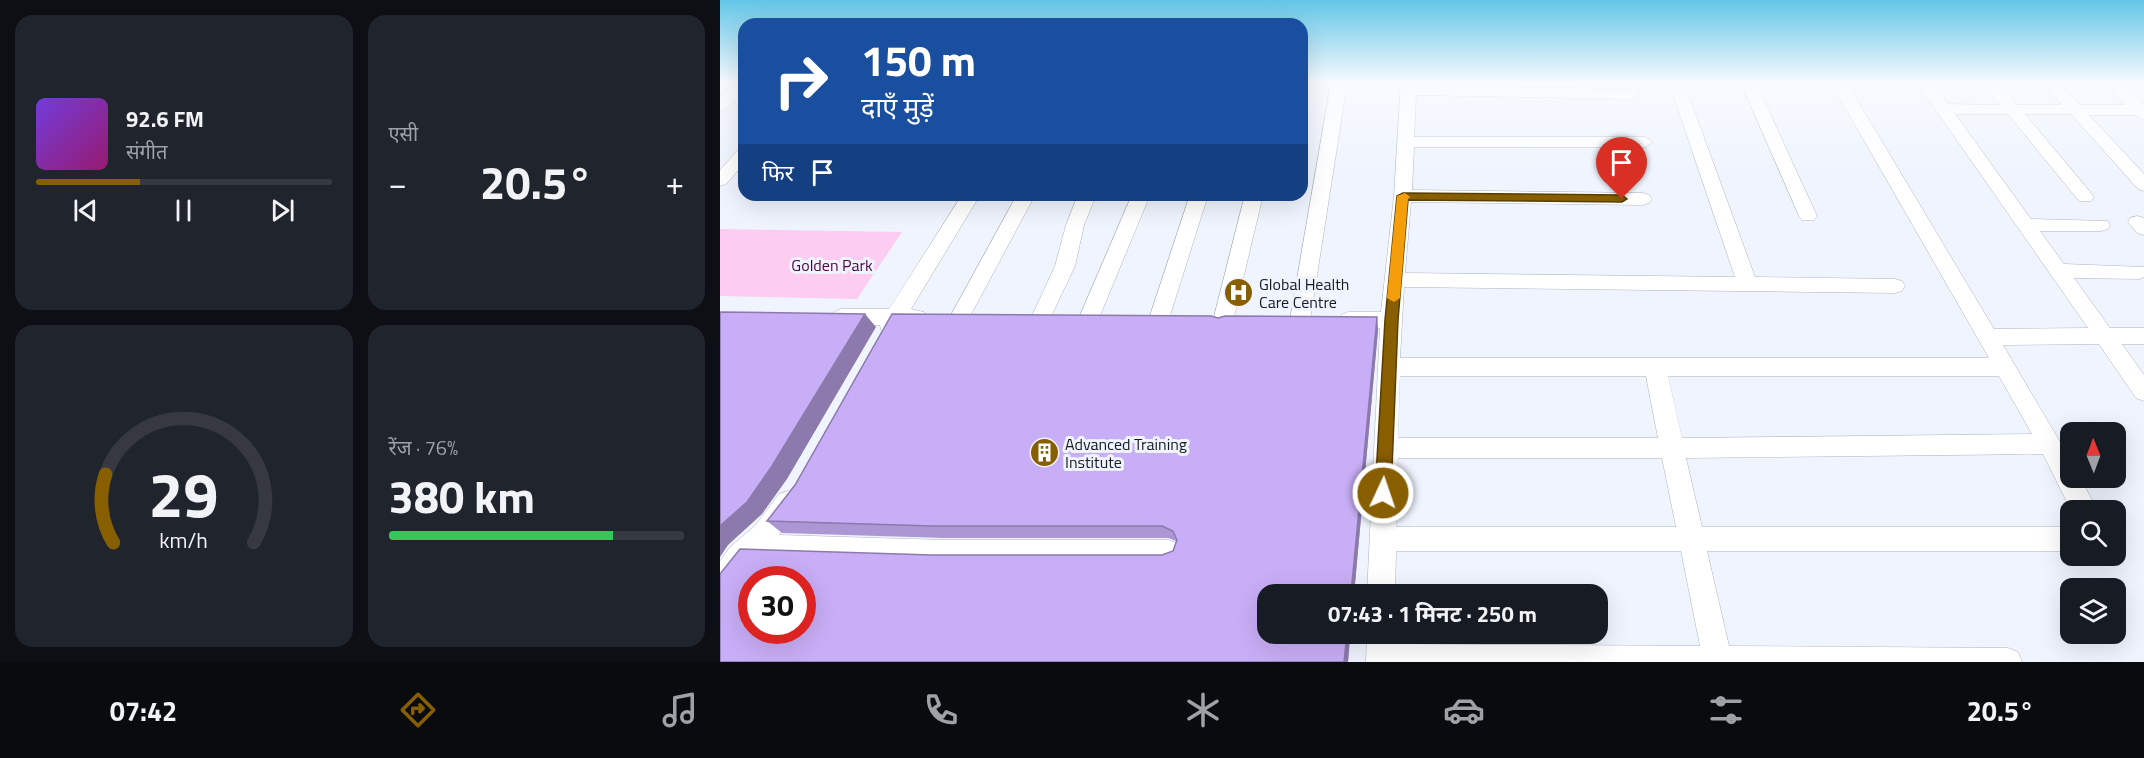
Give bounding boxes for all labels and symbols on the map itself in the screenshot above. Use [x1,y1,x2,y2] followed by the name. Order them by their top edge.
[1596,137,1647,199] pin
[791,253,873,277] park label: Golden Park
[1259,272,1349,314] place label: Global Health Care Centre
[1222,277,1254,309] hospital icon: Global Health Care Centre
[2060,422,2126,488] north arrow
[1065,432,1187,474] place label: Advanced Training Institute
[1028,437,1060,469] building icon: Advanced Training Institute
[1351,461,1415,525] position arrow
[738,566,816,644] speed limit sign: 30

